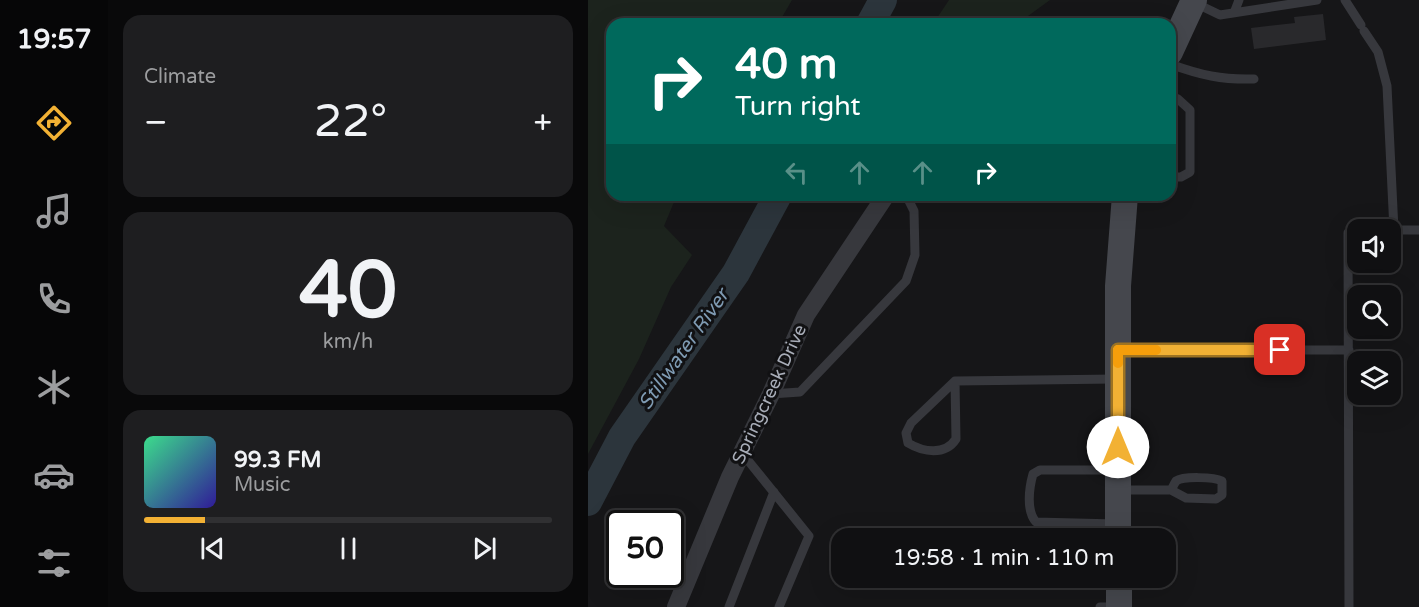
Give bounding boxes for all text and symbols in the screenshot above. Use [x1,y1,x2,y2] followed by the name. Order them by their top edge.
[17,23,91,56] text: 19:57
[735,39,837,90] text: 40 m
[636,42,714,120] icon: right
[144,65,216,89] text: Climate
[735,90,861,123] text: Turn right
[314,95,387,149] text: 22°
[33,102,75,144] icon: directions
[144,103,168,142] text: −
[533,103,552,142] text: +
[780,156,813,189] icon: left
[843,156,876,189] icon: ahead
[906,156,939,189] icon: ahead
[969,156,1002,189] icon: right
[33,190,75,232] icon: music
[1347,219,1401,405] map controls
[1347,219,1401,273] button: sound
[299,244,397,338] text: 40
[33,278,75,320] icon: phone
[633,283,736,414] water label: Stillwater River
[1347,285,1401,339] button: search
[727,321,811,467] street label: Springcreek Drive
[1254,324,1305,375] pin
[323,330,373,354] text: km/h
[1263,333,1296,366] icon: arrive
[1347,351,1401,405] button: layers
[33,366,75,408] icon: climate
[1086,415,1150,479] position arrow
[234,447,322,473] text: 99.3 FM
[33,454,75,496] icon: car
[234,473,290,497] text: Music
[606,510,684,588] speed limit sign: 50
[196,532,229,565] icon: previous
[332,532,365,565] icon: pause
[468,532,501,565] icon: next
[33,542,75,584] icon: filters
[893,545,1114,571] text: 19:58 · 1 min · 110 m

